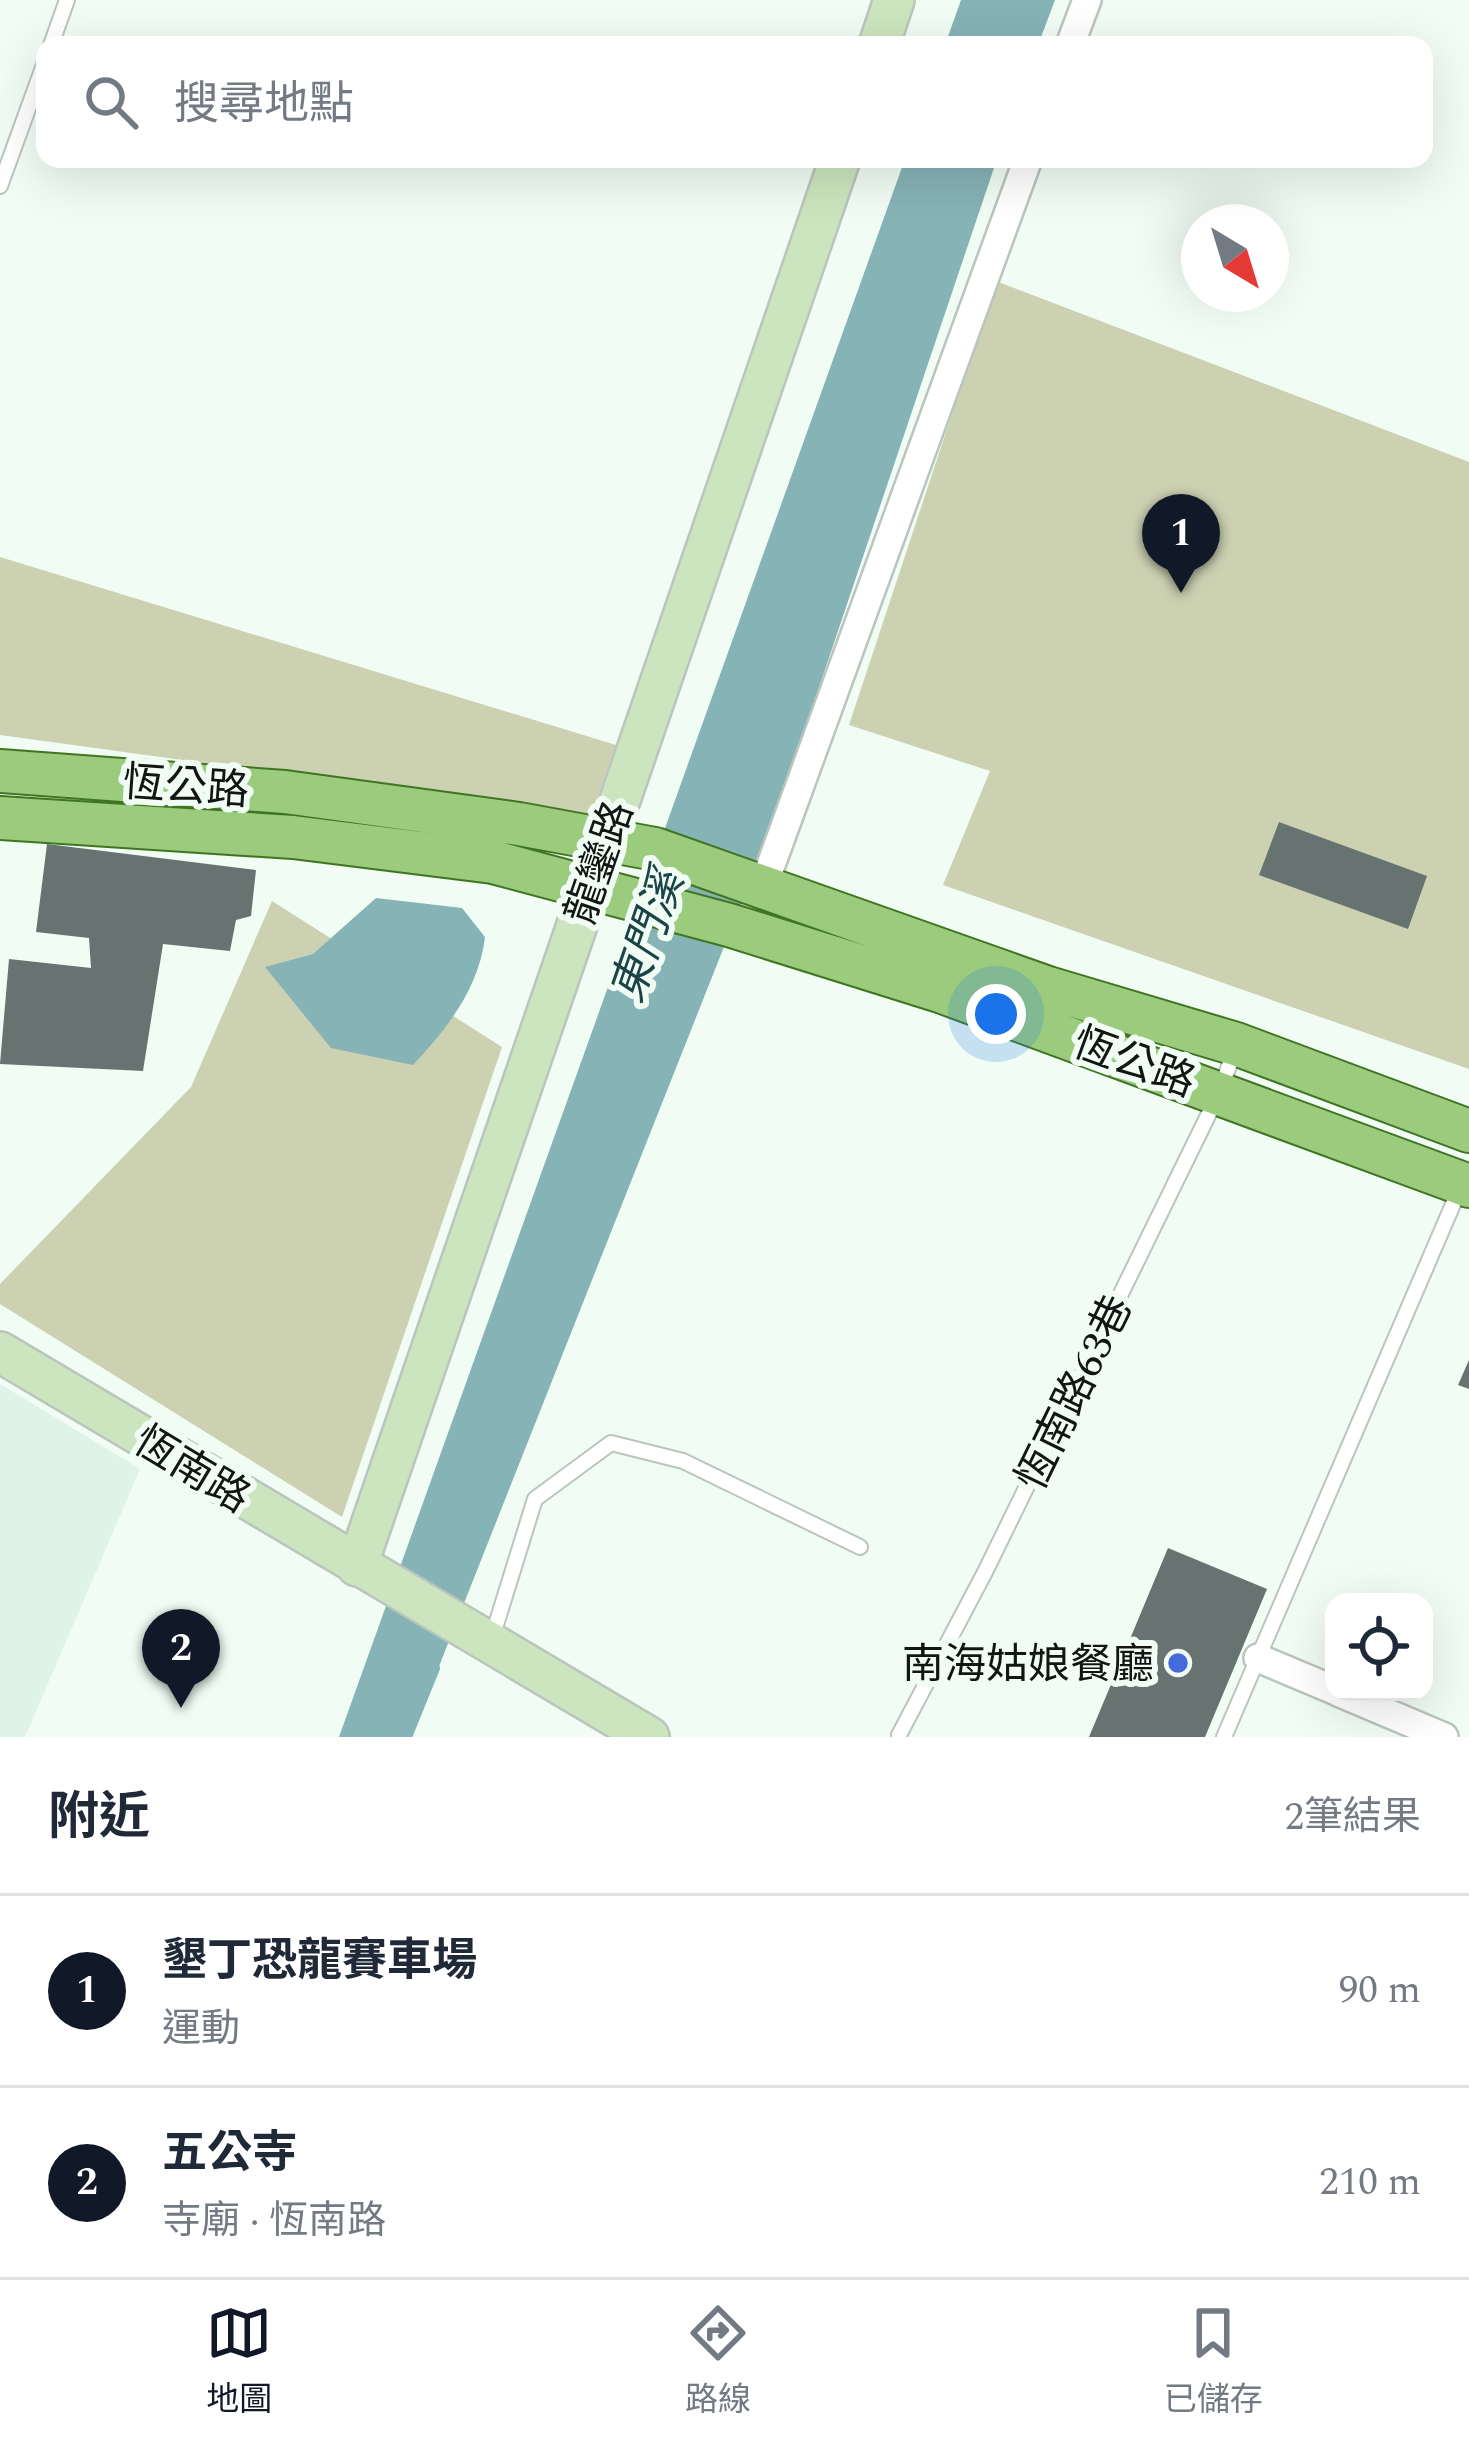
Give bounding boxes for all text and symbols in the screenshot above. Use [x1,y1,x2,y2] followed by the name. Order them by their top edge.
[36,36,1433,168] search box
[78,69,144,135] icon: search
[174,70,354,139] text: 搜尋地點
[1181,204,1289,312] north arrow
[1142,494,1220,593] pin: 1
[121,752,251,823] street label: 恆公路
[550,793,651,933] street label: 龍鑾路
[594,856,705,1012] water label: 東門溪
[966,984,1026,1044] your location
[1064,1012,1204,1114] street label: 恆公路
[1001,1285,1150,1501] street label: 恆南路63巷
[121,1411,262,1530] street label: 恆南路
[1325,1593,1433,1701] map controls
[1325,1593,1433,1701] button: locate
[142,1609,220,1708] pin: 2
[902,1634,1154,1697] place label: 南海姑娘餐廳
[1165,1650,1191,1676] marker: 南海姑娘餐廳
[48,1779,150,1857] text: 附近
[1284,1788,1421,1847] text: 2筆結果
[162,1927,477,1996] text: 墾丁恐龍賽車場
[76,1961,98,2020] text: 1
[1339,1961,1421,2020] text: 90 m
[162,2000,240,2059] text: 運動
[162,2119,297,2188] text: 五公寺
[76,2153,98,2212] text: 2
[1319,2153,1421,2212] text: 210 m
[162,2192,386,2251] text: 寺廟 · 恆南路
[206,2300,272,2425] tab: 地圖
[685,2300,751,2425] tab: 路線
[1164,2300,1263,2425] tab: 已儲存

